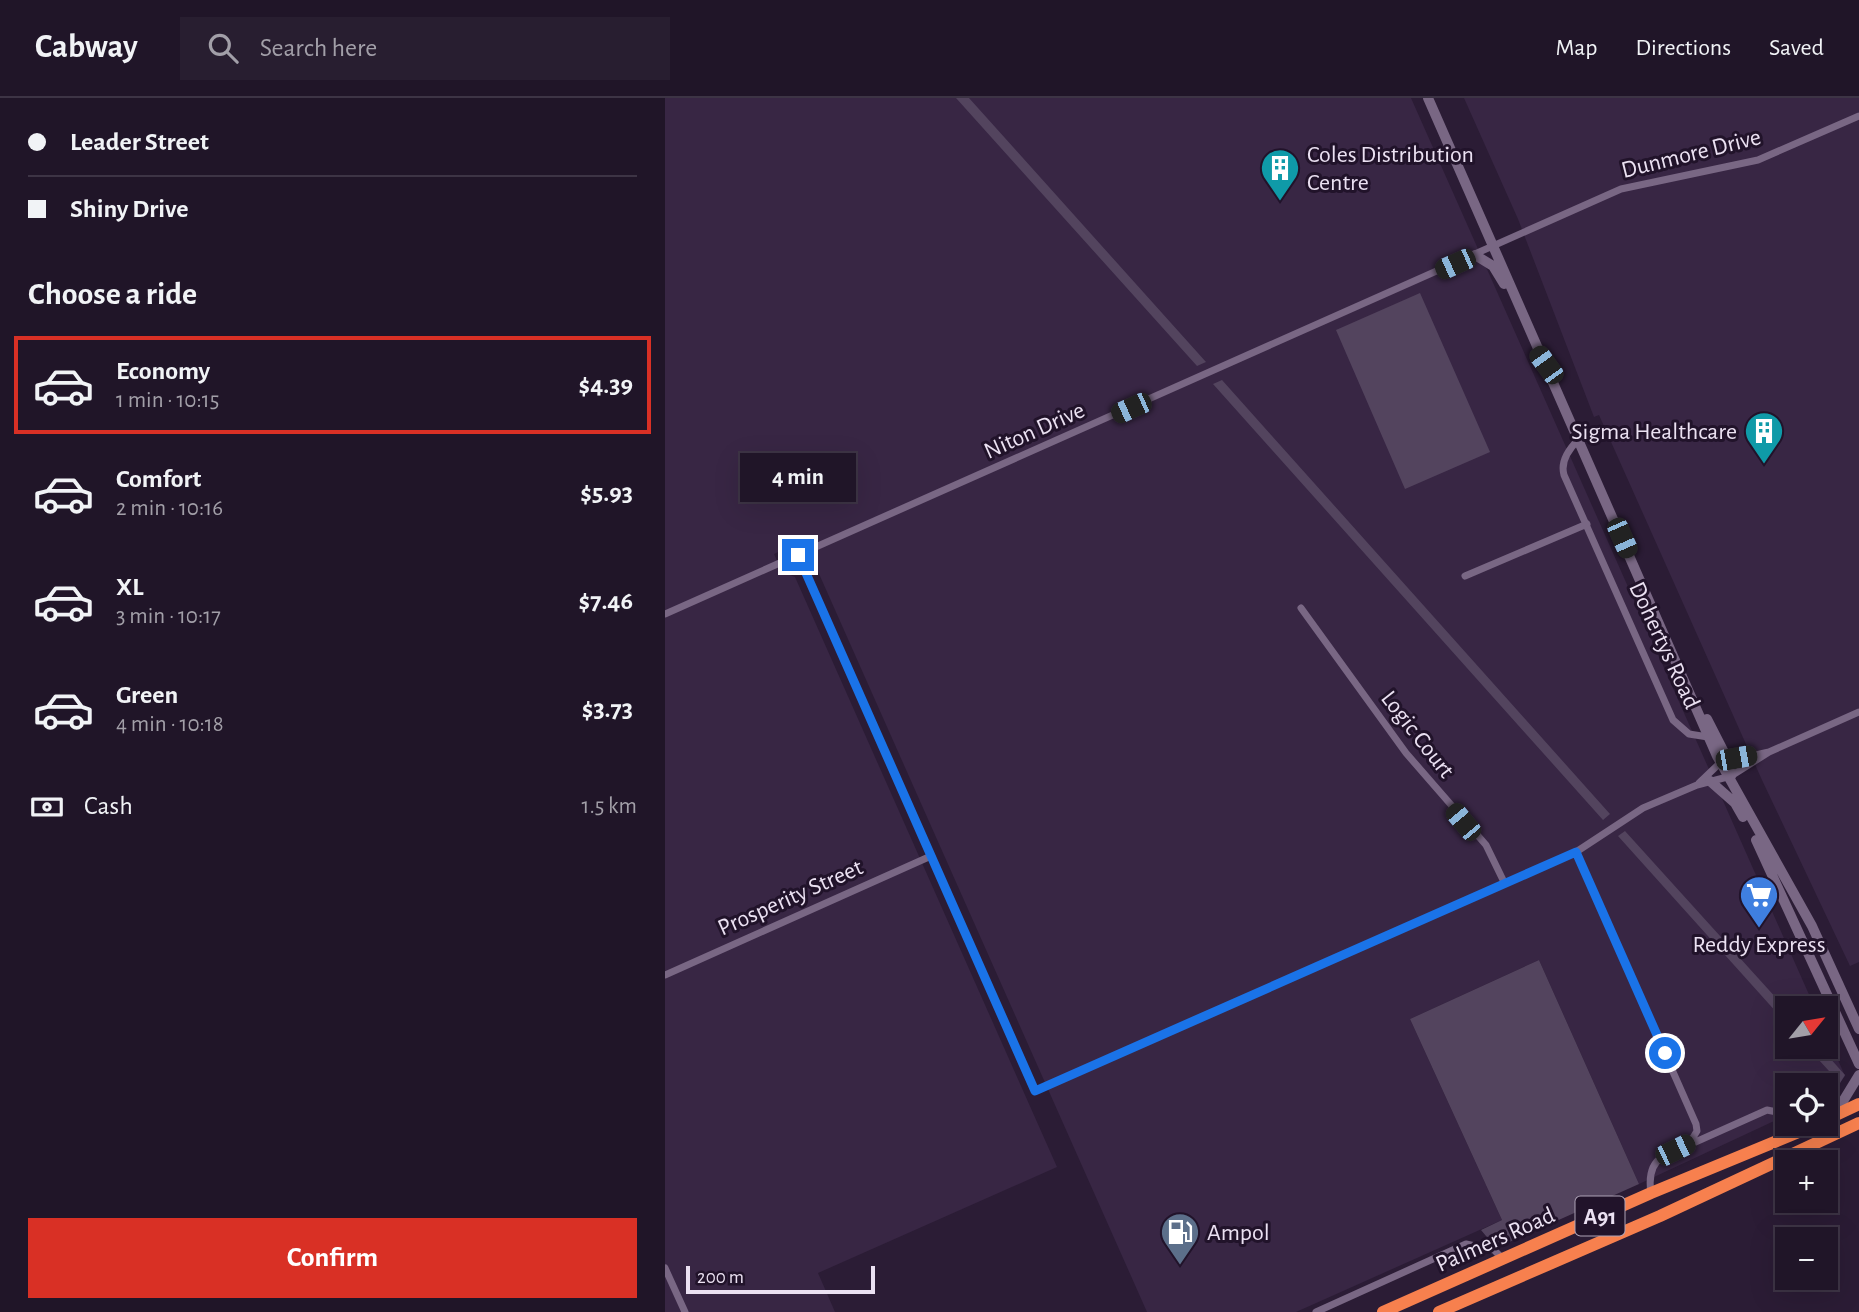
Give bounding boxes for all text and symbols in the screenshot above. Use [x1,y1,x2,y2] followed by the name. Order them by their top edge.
[180,17,670,80] search box
[204,29,242,67] icon: search
[35,31,138,64] text: Cabway
[260,35,377,61] text: Search here
[1555,36,1597,60] text: Map
[1635,36,1731,60] text: Directions
[1769,36,1824,60] text: Saved
[1619,125,1764,183] street label: Dunmore Drive
[70,129,209,155] text: Leader Street
[1307,143,1474,195] place label: Coles Distribution Centre
[1259,147,1301,202] building icon: Coles Distribution Centre
[70,196,189,222] text: Shiny Drive
[1432,246,1479,282] car
[28,278,197,310] text: Choose a ride
[1526,342,1567,388] car
[32,354,95,417] icon: car
[116,358,210,384] text: Economy
[579,372,633,398] text: $4.39
[116,389,219,412] text: 1 min · 10:15
[1108,390,1155,426] car
[981,398,1088,464] street label: Niton Drive
[1743,410,1785,465] building icon: Sigma Healthcare
[1571,420,1737,444] place label: Sigma Healthcare
[740,454,856,503] callout: 4 min
[32,462,95,525] icon: car
[116,466,201,492] text: Comfort
[772,466,824,489] text: 4 min
[580,480,633,506] text: $5.93
[116,497,223,520] text: 2 min · 10:16
[1604,515,1641,561] car
[782,539,814,571] route end
[32,570,95,633] icon: car
[116,574,143,600] text: XL
[1624,578,1704,713] street label: Dohertys Road
[578,588,633,614] text: $7.46
[116,605,221,628] text: 3 min · 10:17
[32,678,95,741] icon: car
[116,682,178,708] text: Green
[1376,687,1459,783] street label: Logic Court
[582,696,633,722] text: $3.73
[116,713,224,736] text: 4 min · 10:18
[1714,744,1759,772] car
[28,788,66,826] icon: cash
[84,793,133,819] text: Cash
[582,795,637,818] text: 1.5 km
[1442,799,1485,845] car
[714,855,867,941] street label: Prosperity Street
[1738,874,1780,929] supermarket icon: Reddy Express
[1692,933,1826,957] place label: Reddy Express
[1775,996,1837,1059] north arrow
[1775,996,1838,1290] map controls
[1649,1037,1681,1069] route start
[1775,1073,1838,1136] button: locate
[1652,1131,1699,1169] car
[1775,1150,1838,1213] button: +
[1576,1196,1625,1236] road number: A91
[1432,1203,1559,1277] street label: Palmers Road
[1159,1211,1201,1266] fuel station icon: Ampol
[28,1218,637,1298] button: Confirm
[1207,1221,1270,1245] place label: Ampol
[1775,1227,1838,1290] button: −
[686,1263,875,1295] scale bar
[697,1268,744,1287] text: 200 m

